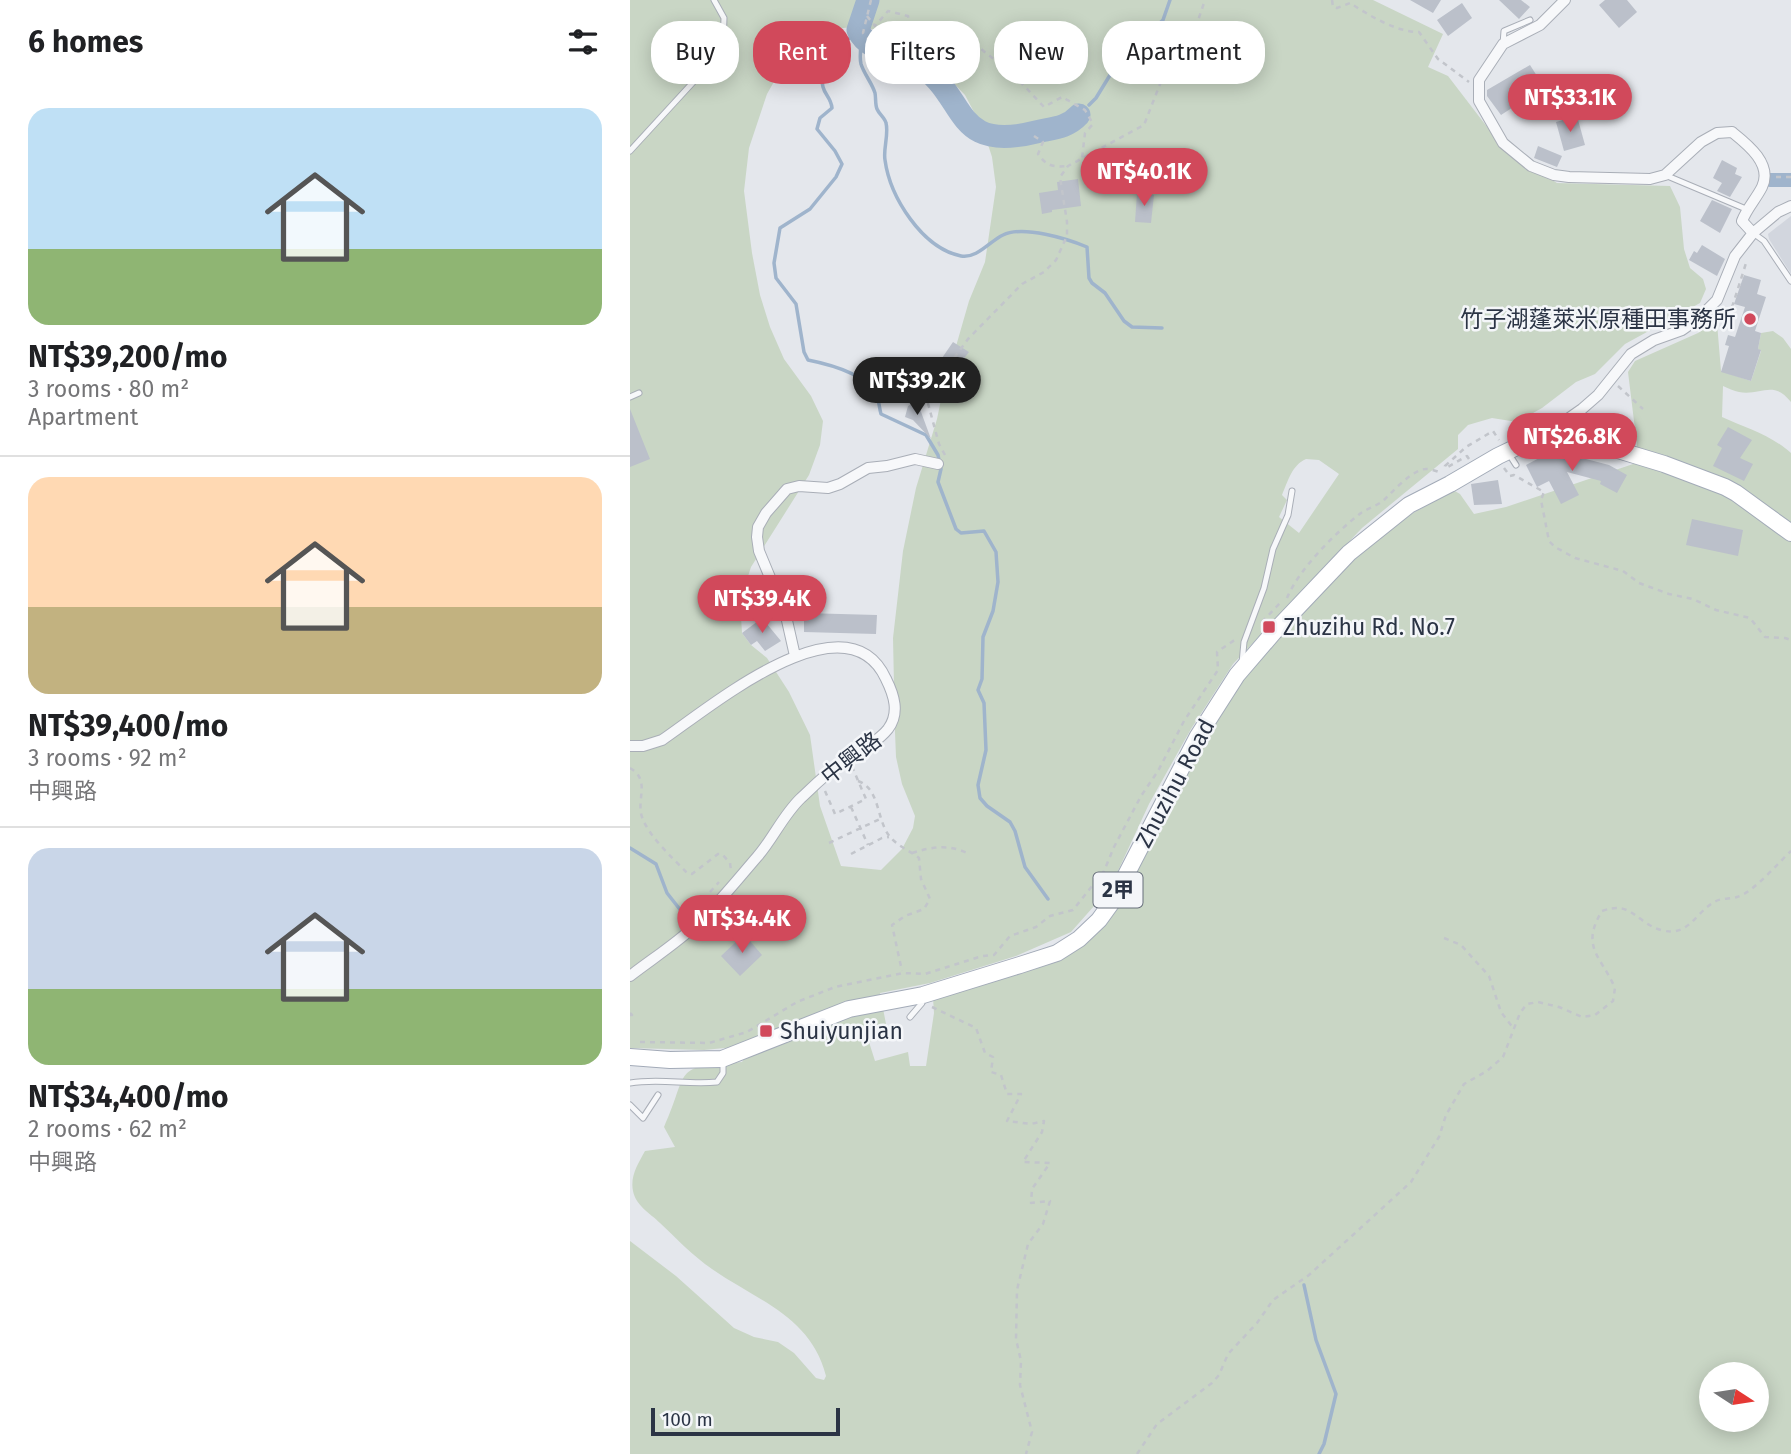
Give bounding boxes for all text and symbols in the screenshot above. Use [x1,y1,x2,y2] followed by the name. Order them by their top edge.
[651,21,739,84] chip: Buy
[753,21,851,84] chip: Rent
[865,21,980,84] chip: Filters
[994,21,1088,84] chip: New
[1102,21,1265,84] chip: Apartment
[564,23,602,61] icon: filters
[28,24,143,60] text: 6 homes
[1498,74,1642,134] pin: NT$33.1K
[1524,83,1616,111] text: NT$33.1K
[1072,148,1216,208] pin: NT$40.1K
[252,154,378,280] icon: home
[1097,157,1191,185] text: NT$40.1K
[1460,305,1736,333] place label: 竹子湖蓬萊米原種田事務所
[1742,311,1758,327] marker: 竹子湖蓬萊米原種田事務所
[28,339,227,375] text: NT$39,200/mo
[845,358,989,417] pin: NT$39.2K
[869,366,965,394] text: NT$39.2K
[28,375,189,403] text: 3 rooms · 80 m²
[28,403,138,431] text: Apartment
[1500,414,1644,473] pin: NT$26.8K
[1523,422,1621,450] text: NT$26.8K
[252,523,378,649] icon: home
[690,576,834,635] pin: NT$39.4K
[714,584,811,612] text: NT$39.4K
[1283,613,1455,641] place label: Zhuzihu Rd. No.7
[1261,619,1277,635] marker: Zhuzihu Rd. No.7
[28,708,228,744] text: NT$39,400/mo
[1129,714,1221,852] street label: Zhuzihu Road
[815,726,887,790] street label: 中興路
[28,744,187,772] text: 3 rooms · 92 m²
[28,777,97,805] text: 中興路
[1093,872,1142,908] road number: 2甲
[252,894,378,1020] icon: home
[670,895,814,955] pin: NT$34.4K
[693,904,791,932] text: NT$34.4K
[780,1017,903,1045] place label: Shuiyunjian
[758,1023,774,1039] marker: Shuiyunjian
[28,1079,229,1115] text: NT$34,400/mo
[28,1115,187,1143] text: 2 rooms · 62 m²
[28,1148,97,1176] text: 中興路
[1699,1362,1769,1432] north arrow
[1699,1362,1769,1432] map controls
[651,1405,840,1437] scale bar
[662,1408,713,1431] text: 100 m

